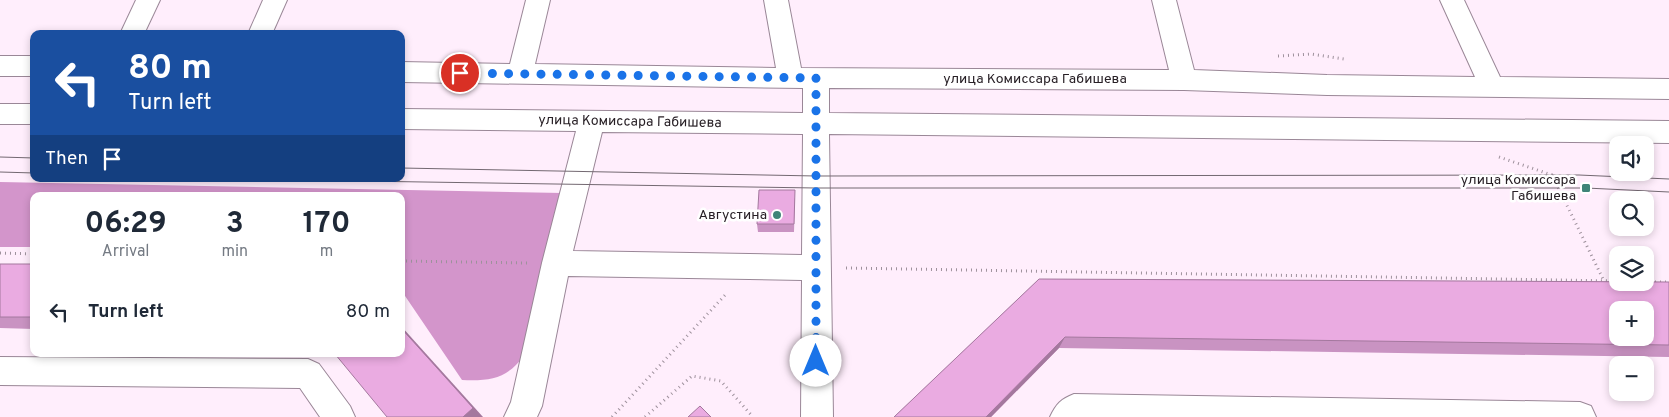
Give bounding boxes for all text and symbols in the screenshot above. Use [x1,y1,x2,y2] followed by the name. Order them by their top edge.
[128,47,212,91] text: 80 m
[45,50,110,115] icon: left
[439,52,481,94] pin
[446,59,474,87] icon: arrive
[943,71,1127,88] street label: улица Комиссара Габишева
[128,90,211,117] text: Turn left
[538,112,722,132] street label: улица Комиссара Габишева
[1609,136,1654,401] map controls
[1609,136,1654,181] button: sound
[98,145,126,173] icon: arrive
[45,147,88,171] text: Then
[1461,172,1576,205] place label: улица Комиссара Габишева
[1580,182,1592,194] marker: улица Комиссара Габишева
[1609,191,1654,236] button: search
[85,206,167,243] text: 06:29
[226,206,244,243] text: 3
[303,206,350,243] text: 170
[699,207,767,224] place label: Августина
[771,209,783,221] marker: Августина
[102,242,150,262] text: Arrival
[221,242,248,262] text: min
[320,242,333,262] text: m
[1609,246,1654,291] button: layers
[45,298,73,326] icon: left
[88,300,164,324] text: Turn left
[346,300,390,324] text: 80 m
[1609,301,1654,346] button: +
[789,334,841,386] position arrow
[1609,356,1654,401] button: −

